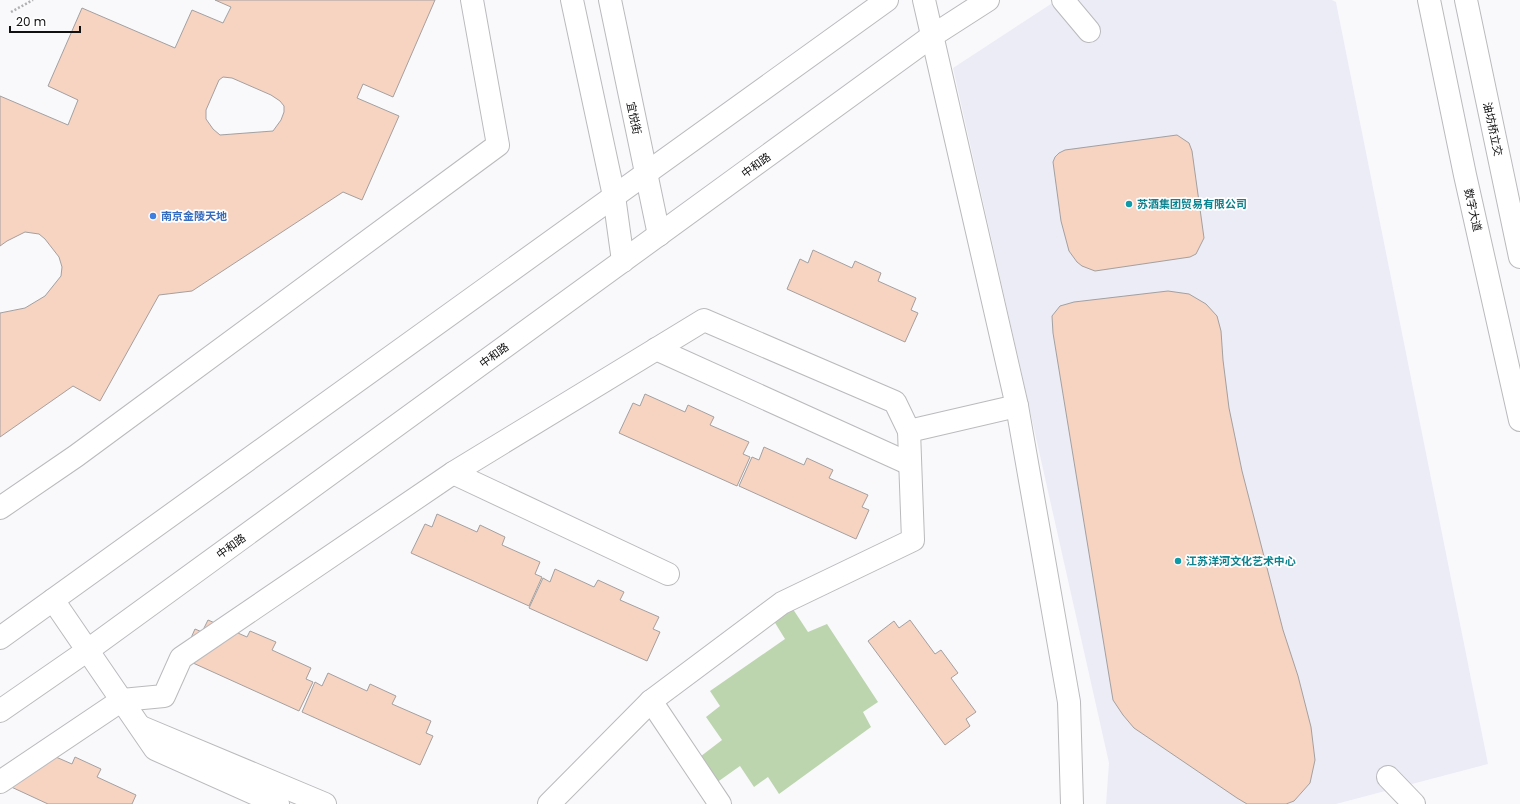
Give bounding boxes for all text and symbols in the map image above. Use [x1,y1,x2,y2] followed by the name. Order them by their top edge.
[10,8,80,34] scale bar
[16,13,46,30] text: 20 m
[623,100,645,136] street label: 宜悦街
[1479,100,1507,158] street label: 油坊桥立交
[738,149,774,181] street label: 中和路
[1460,187,1486,233] street label: 数字大道
[1137,196,1247,212] place label: 苏酒集团贸易有限公司
[1124,199,1134,209] marker: 苏酒集团贸易有限公司
[161,208,227,224] place label: 南京金陵天地
[148,211,158,221] marker: 南京金陵天地
[476,339,512,371] street label: 中和路
[213,530,249,562] street label: 中和路
[1186,553,1296,569] place label: 江苏洋河文化艺术中心
[1173,556,1183,566] marker: 江苏洋河文化艺术中心

